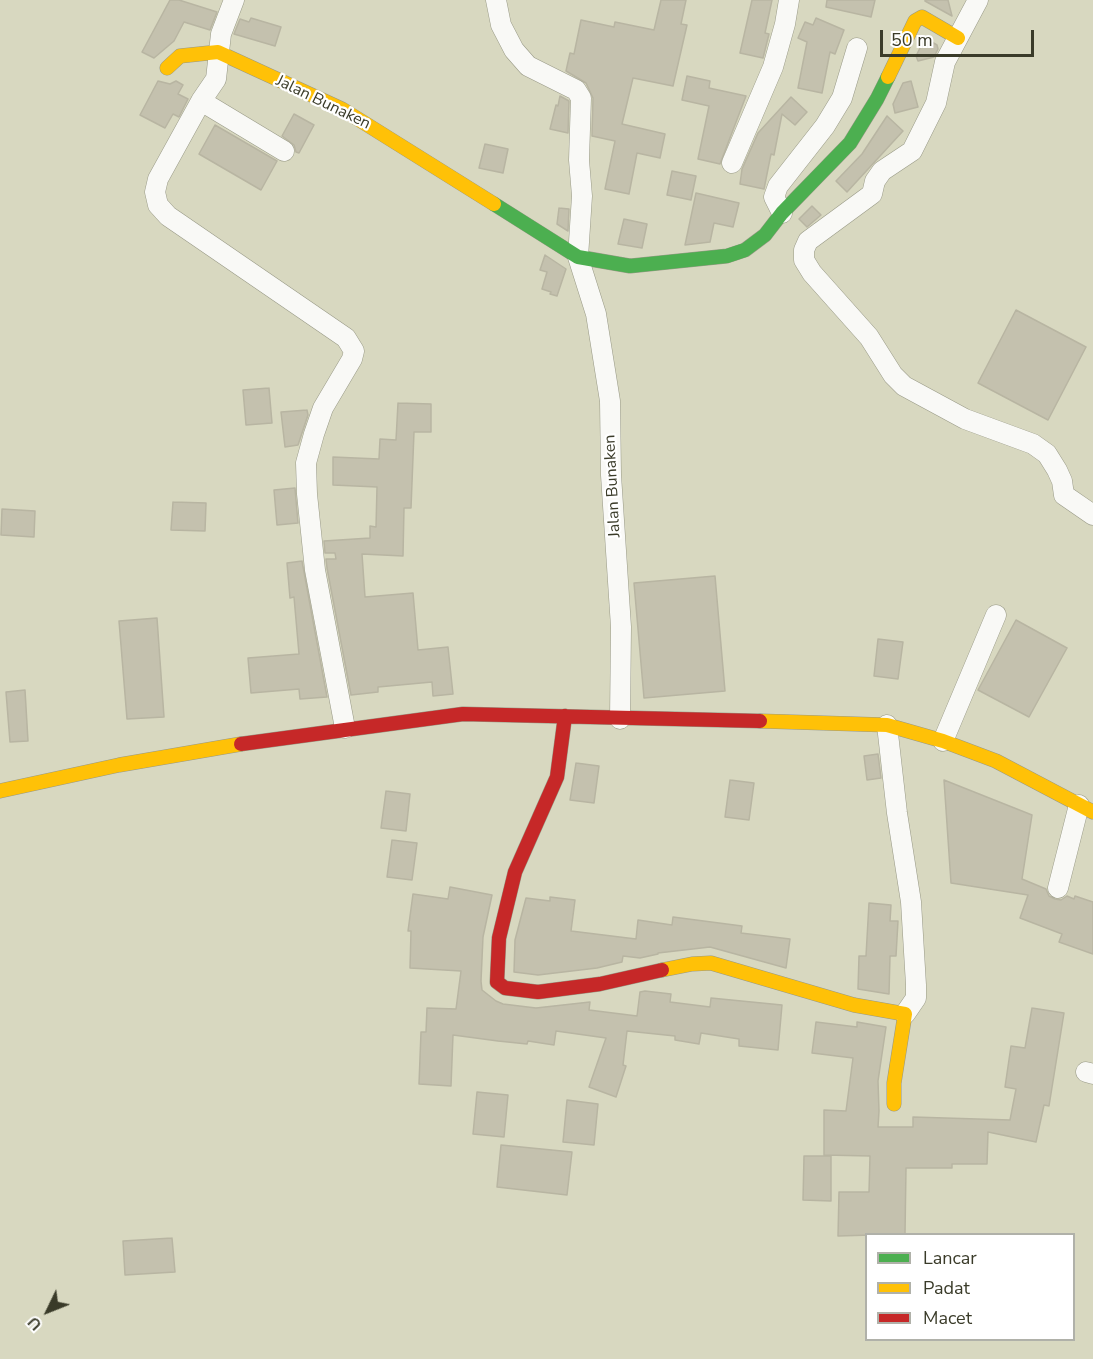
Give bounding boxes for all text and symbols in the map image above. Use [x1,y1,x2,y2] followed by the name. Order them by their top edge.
[883,18,1038,56] scale bar
[891,28,933,52] text: 50 m
[273,72,373,134] street label: Jalan Bunaken
[601,434,625,538] street label: Jalan Bunaken
[865,1233,1075,1341] legend
[923,1246,977,1270] text: Lancar
[923,1276,970,1300] text: Padat
[18,1281,78,1341] north arrow
[923,1306,972,1330] text: Macet
[23,1311,47,1335] text: U

